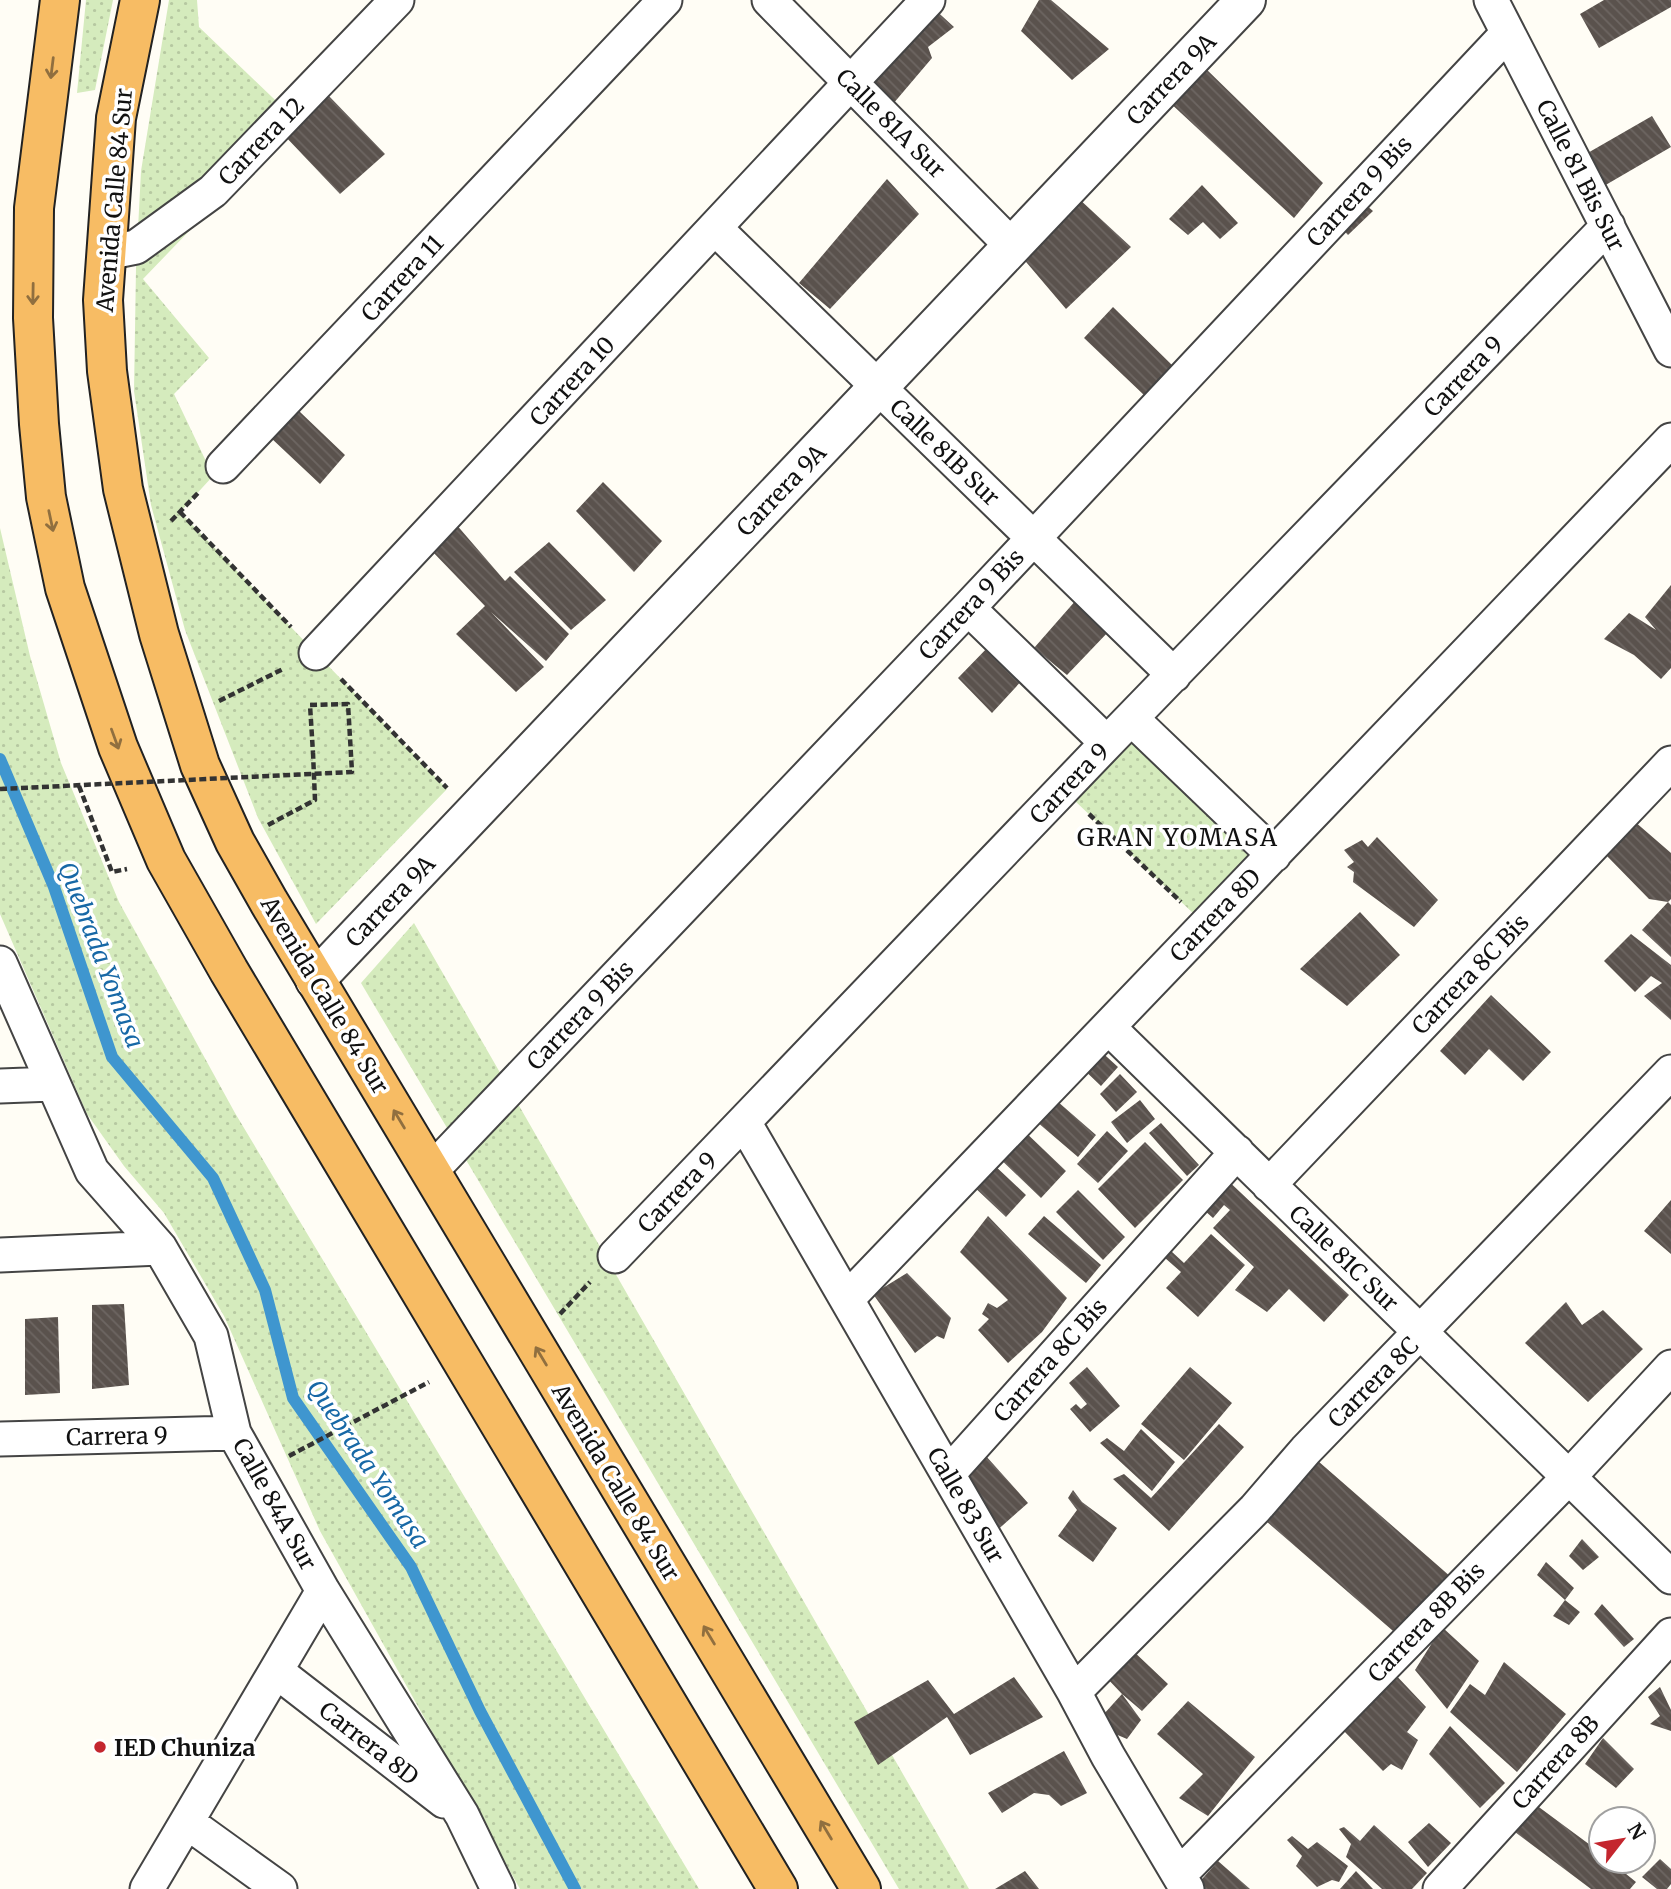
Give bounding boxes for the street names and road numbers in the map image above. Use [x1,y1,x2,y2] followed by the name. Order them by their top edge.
[1120,26,1222,131] street label: Carrera 9A
[830,62,952,184] street label: Calle 81A Sur
[90,87,138,314] street label: Avenida Calle 84 Sur
[212,91,310,191] street label: Carrera 12
[1530,95,1632,255] street label: Calle 81 Bis Sur
[1300,130,1418,252] street label: Carrera 9 Bis
[355,229,449,327] street label: Carrera 11
[1417,329,1509,423] street label: Carrera 9
[523,330,621,432] street label: Carrera 10
[884,392,1006,512] street label: Calle 81B Sur
[730,437,832,542] street label: Carrera 9A
[912,543,1030,665] street label: Carrera 9 Bis
[1023,736,1115,830] street label: Carrera 9
[339,848,441,953] street label: Carrera 9A
[1163,862,1267,968] street label: Carrera 8D
[254,890,395,1099] street label: Avenida Calle 84 Sur
[1405,908,1535,1040] street label: Carrera 8C Bis
[521,954,639,1076] street label: Carrera 9 Bis
[631,1145,723,1239] street label: Carrera 9
[1283,1199,1405,1317] street label: Calle 81C Sur
[987,1292,1113,1428] street label: Carrera 8C Bis
[1322,1331,1424,1433] street label: Carrera 8C
[545,1377,686,1586] street label: Avenida Calle 84 Sur
[66,1421,168,1451] street label: Carrera 9
[227,1433,323,1575] street label: Calle 84A Sur
[921,1442,1011,1568] street label: Calle 83 Sur
[1361,1556,1491,1688] street label: Carrera 8B Bis
[313,1695,425,1791] street label: Carrera 8D
[1505,1709,1605,1815] street label: Carrera 8B

